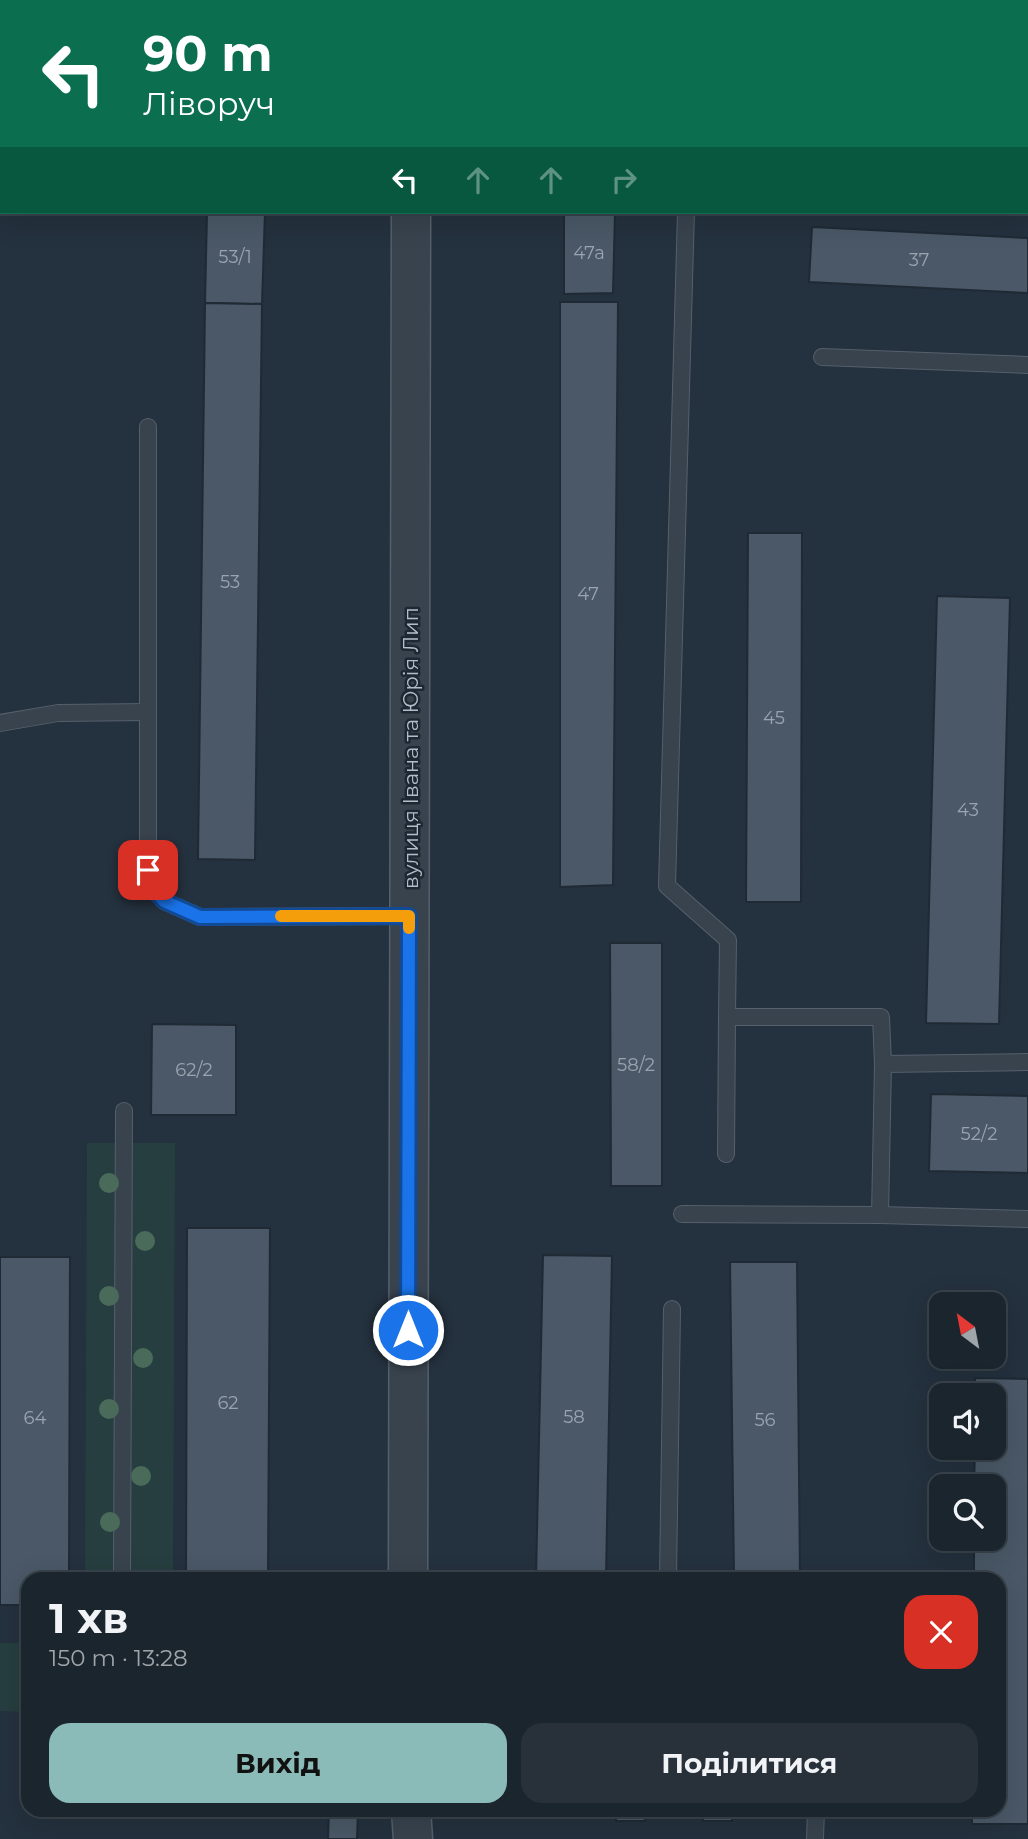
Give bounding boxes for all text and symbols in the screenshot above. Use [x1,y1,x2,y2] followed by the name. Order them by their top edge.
[143,24,273,83] text: 90 m
[28,28,119,119] icon: left
[143,84,275,123] text: Ліворуч
[386,161,424,199] icon: left
[459,161,497,199] icon: ahead
[532,161,570,199] icon: ahead
[605,161,643,199] icon: right
[573,242,605,264] house number: 47а
[218,246,252,268] house number: 53/1
[909,249,929,271] house number: 37
[220,571,240,593] house number: 53
[577,583,599,605] house number: 47
[398,607,423,889] street label: вулиця Івана та Юрія Лип
[763,707,785,729] house number: 45
[957,799,979,821] house number: 43
[118,840,178,900] pin
[129,851,167,889] icon: arrive
[617,1054,655,1076] house number: 58/2
[175,1059,213,1081] house number: 62/2
[961,1123,997,1145] house number: 52/2
[929,1292,1006,1368] north arrow
[929,1292,1006,1551] map controls
[371,1293,445,1367] position arrow
[929,1383,1006,1460] button: sound
[217,1392,239,1414] house number: 62
[563,1406,585,1428] house number: 58
[24,1407,47,1429] house number: 64
[754,1409,776,1431] house number: 56
[929,1474,1006,1551] button: search
[49,1592,128,1644] text: 1 хв
[904,1595,978,1669] button: close
[49,1644,188,1672] text: 150 m · 13:28
[49,1723,507,1803] button: Вихід
[521,1723,978,1803] button: Поділитися

